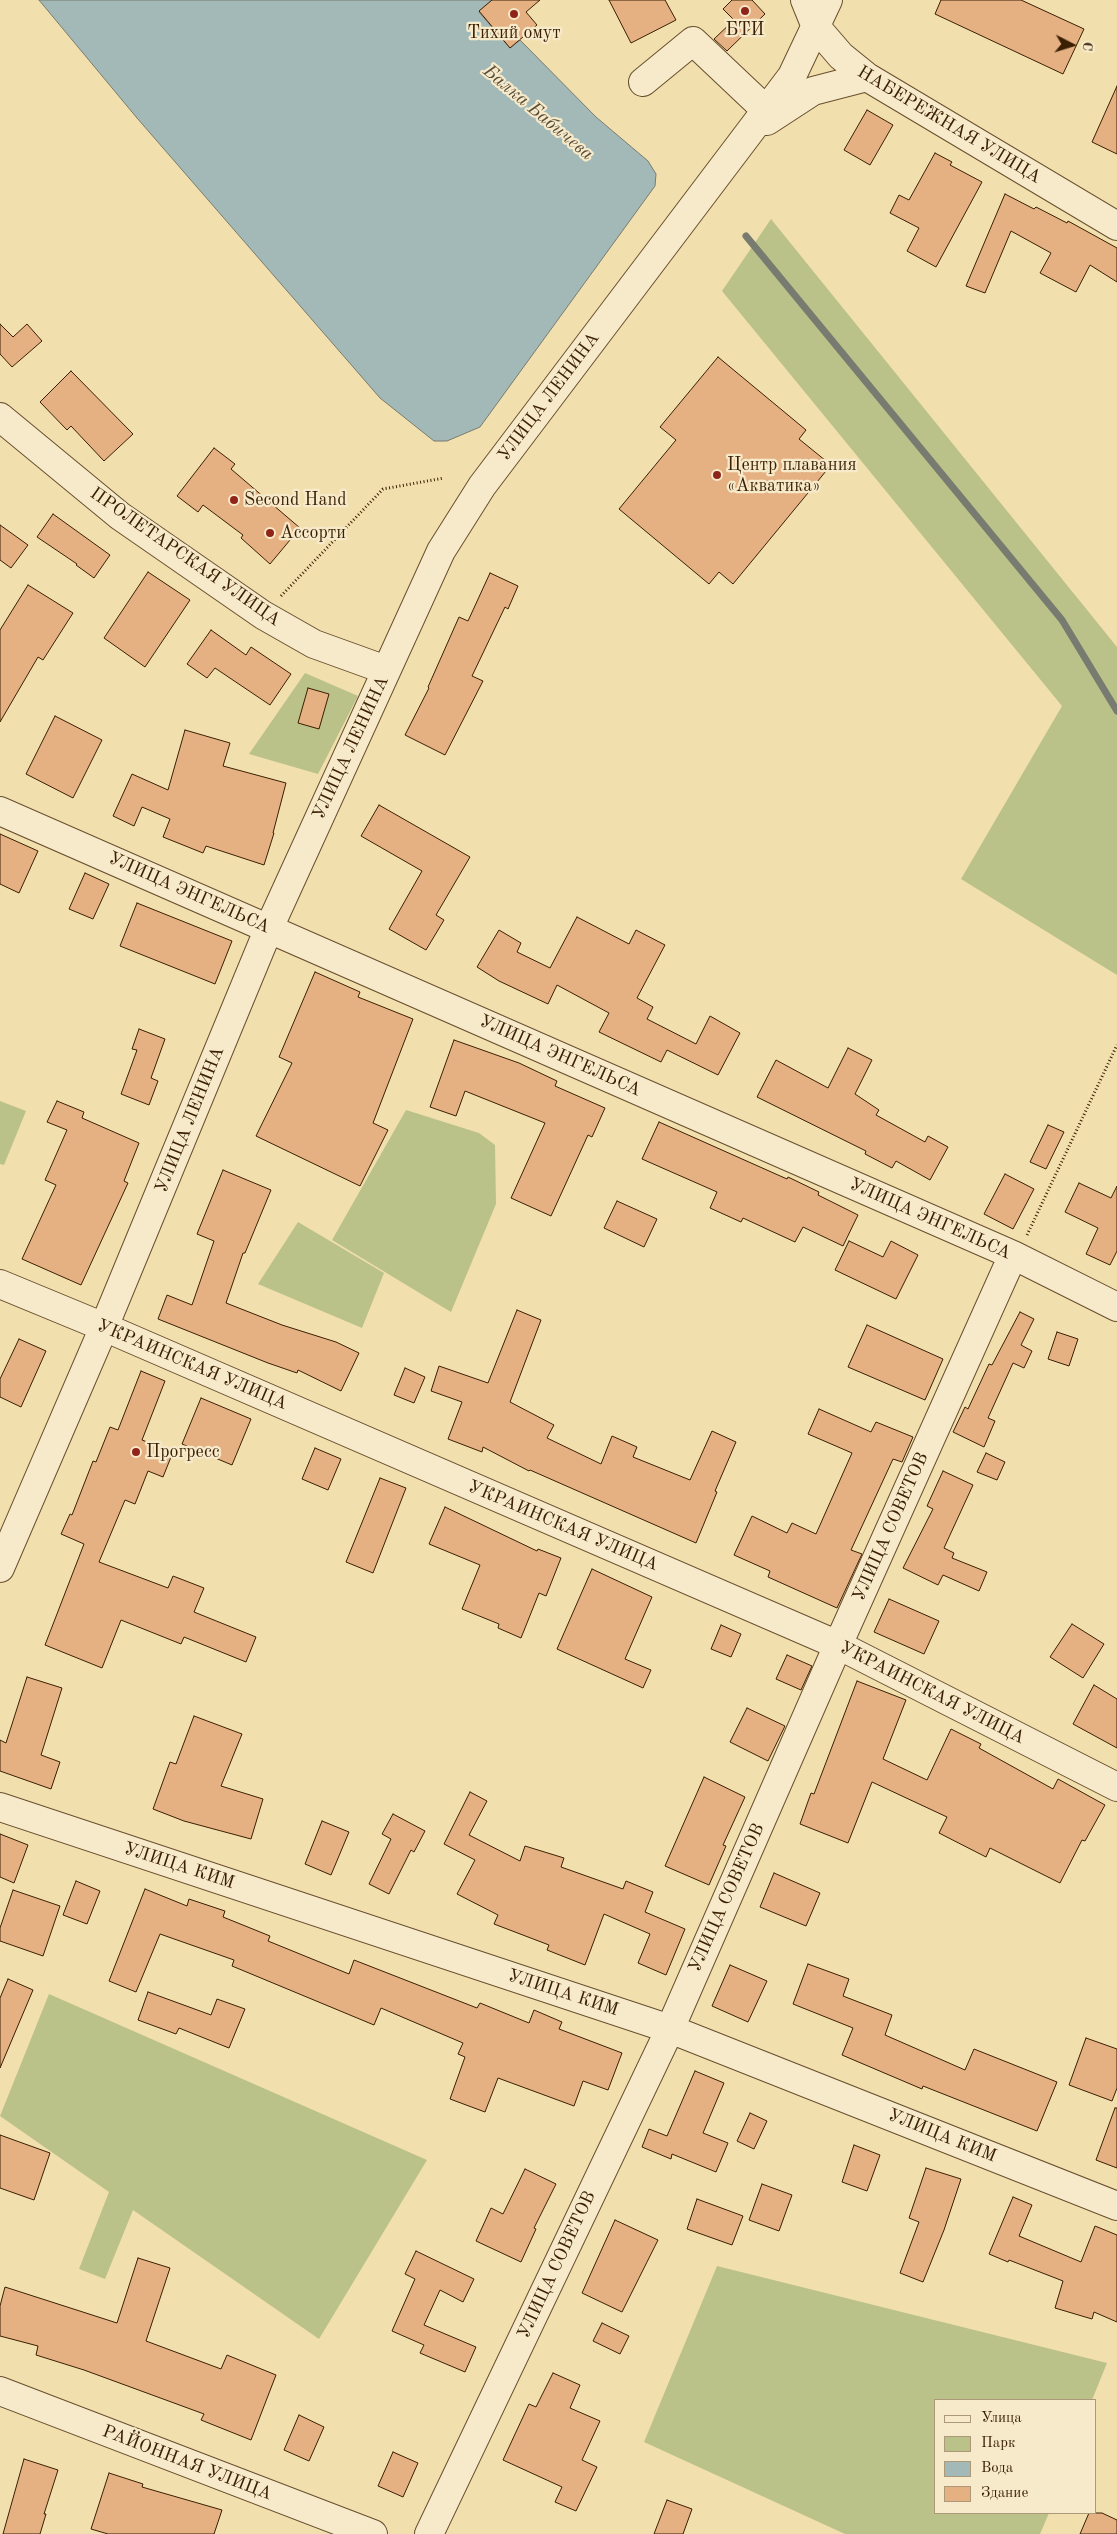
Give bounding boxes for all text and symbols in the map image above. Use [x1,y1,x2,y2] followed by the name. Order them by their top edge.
[739,5,751,17] marker: БТИ
[508,8,520,20] marker: Тихий омут
[726,19,764,41] place label: БТИ
[1047,20,1097,70] north arrow
[467,22,561,44] place label: Тихий омут
[1080,41,1094,52] text: С
[478,60,598,166] water label: Балка Бабичева
[853,61,1045,189] street label: НАБЕРЕЖНАЯ УЛИЦА
[494,328,604,466] street label: УЛИЦА ЛЕНИНА
[727,454,857,496] place label: Центр плавания «Акватика»
[711,469,723,481] marker: Центр плавания «Акватика»
[86,483,284,631] street label: ПРОЛЕТАРСКАЯ УЛИЦА
[244,489,347,511] place label: Second Hand
[228,494,240,506] marker: Second Hand
[280,522,346,544] place label: Ассорти
[264,527,276,539] marker: Ассорти
[308,673,394,823] street label: УЛИЦА ЛЕНИНА
[105,848,273,938] street label: УЛИЦА ЭНГЕЛЬСА
[476,1011,644,1101] street label: УЛИЦА ЭНГЕЛЬСА
[151,1044,229,1196] street label: УЛИЦА ЛЕНИНА
[846,1174,1014,1264] street label: УЛИЦА ЭНГЕЛЬСА
[93,1315,291,1415] street label: УКРАИНСКАЯ УЛИЦА
[146,1441,220,1463] place label: Прогресс
[130,1446,142,1458] marker: Прогресс
[848,1449,934,1605] street label: УЛИЦА СОВЕТОВ
[464,1476,662,1576] street label: УКРАИНСКАЯ УЛИЦА
[836,1637,1028,1749] street label: УКРАИНСКАЯ УЛИЦА
[684,1820,770,1976] street label: УЛИЦА СОВЕТОВ
[121,1838,237,1894] street label: УЛИЦА КИМ
[505,1965,621,2021] street label: УЛИЦА КИМ
[884,2104,1000,2168] street label: УЛИЦА КИМ
[513,2188,601,2342] street label: УЛИЦА СОВЕТОВ
[934,2399,1097,2514] legend
[981,2411,1022,2426] text: Улица
[99,2421,275,2505] street label: РАЙОННАЯ УЛИЦА
[981,2436,1016,2451] text: Парк
[981,2461,1013,2476] text: Вода
[981,2486,1028,2501] text: Здание

